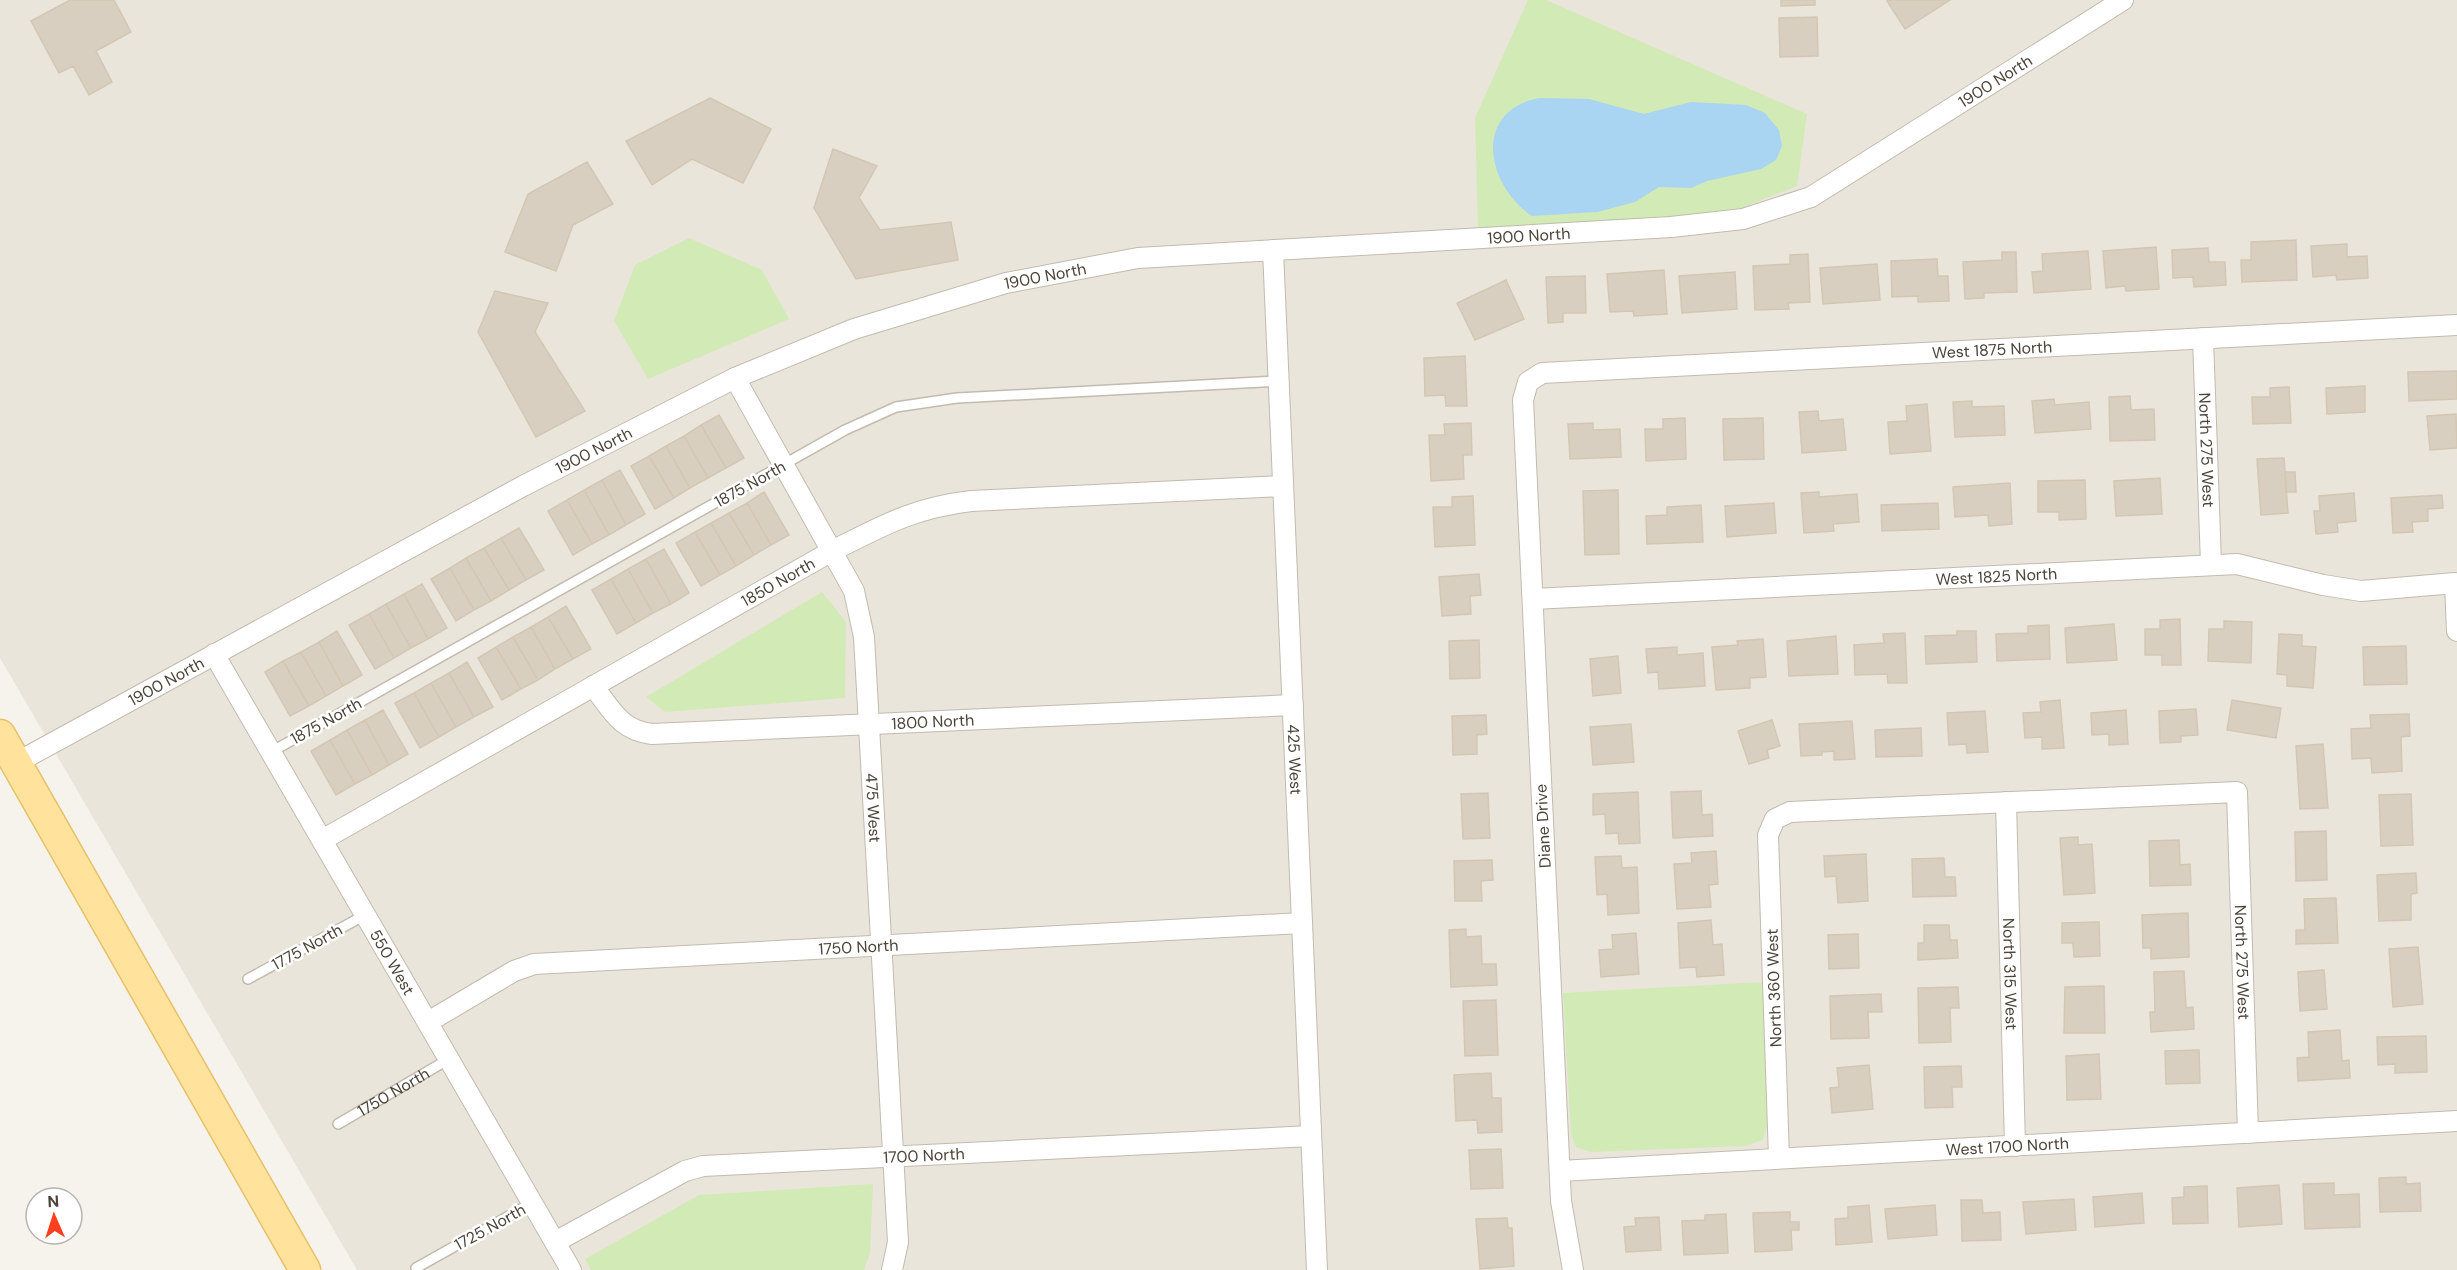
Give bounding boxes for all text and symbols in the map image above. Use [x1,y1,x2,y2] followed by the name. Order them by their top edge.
[1954,50,2036,112] street label: 1900 North
[1487,222,1571,248] street label: 1900 North
[1002,258,1088,294] street label: 1900 North
[1931,336,2053,363] street label: West 1875 North
[2194,392,2219,508] street label: North 275 West
[552,422,635,478] street label: 1900 North
[711,456,789,512] street label: 1875 North
[737,552,819,611] street label: 1850 North
[1935,562,2058,589] street label: West 1825 North
[125,652,208,710] street label: 1900 North
[287,693,365,749] street label: 1875 North
[891,709,975,734] street label: 1800 North
[1283,724,1307,795] street label: 425 West
[861,772,886,843] street label: 475 West
[1530,784,1556,868] street label: Diane Drive
[2230,904,2255,1020] street label: North 275 West
[1999,918,2022,1030] street label: North 315 West
[268,919,346,975] street label: 1775 North
[365,925,420,999] street label: 550 West
[1761,928,1787,1048] street label: North 360 West
[818,934,899,959] street label: 1750 North
[353,1062,433,1121] street label: 1750 North
[1945,1132,2070,1160] street label: West 1700 North
[883,1143,965,1168] street label: 1700 North
[24,1186,84,1246] north arrow
[47,1191,60,1212] text: N
[451,1199,529,1255] street label: 1725 North

